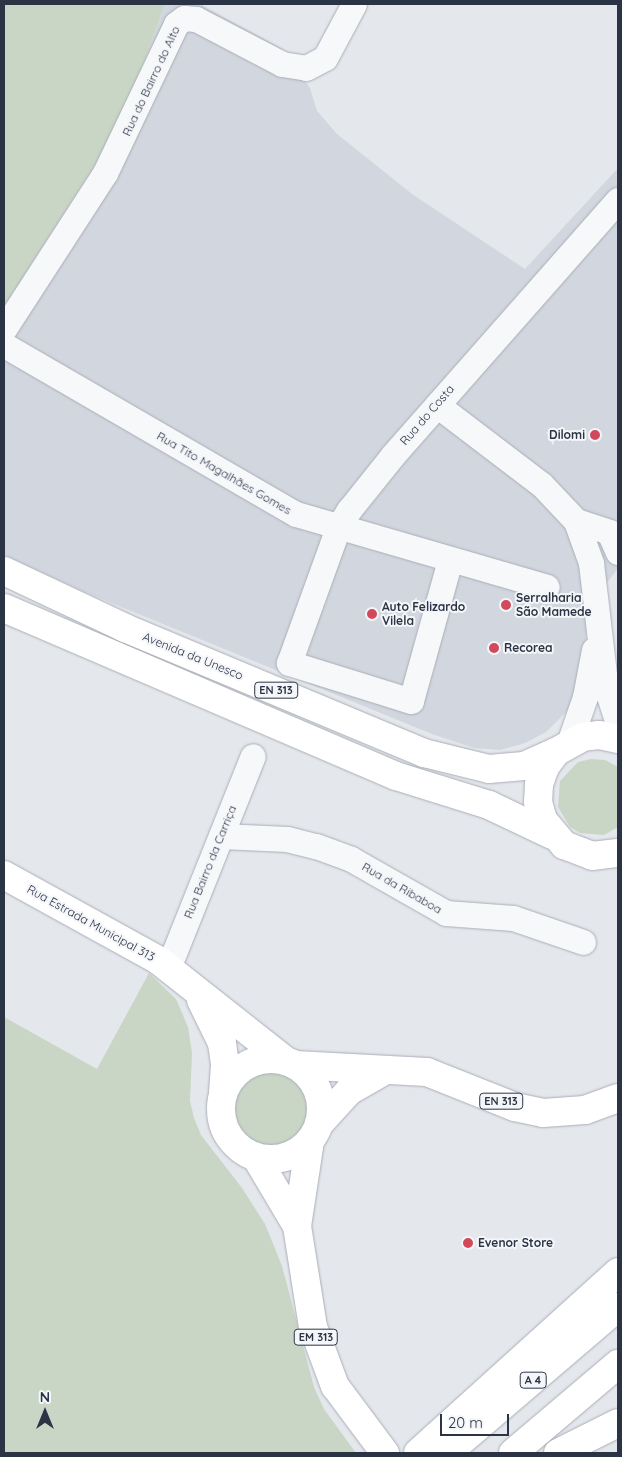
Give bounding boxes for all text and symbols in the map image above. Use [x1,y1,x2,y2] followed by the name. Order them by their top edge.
[119,24,183,138] street label: Rua do Bairro do Alto
[397,382,457,448] street label: Rua do Costa
[549,428,585,442] place label: Dilomi
[154,429,294,517] street label: Rua Tito Magalhães Gomes
[589,429,601,441] marker: Dilomi
[516,591,592,619] place label: Serralharia São Mamede
[500,599,512,611] marker: Serralharia São Mamede
[382,600,465,628] place label: Auto Felizardo Vilela
[366,608,378,620] marker: Auto Felizardo Vilela
[141,629,245,683] street label: Avenida da Unesco
[504,641,553,655] place label: Recorea
[488,642,500,654] marker: Recorea
[254,682,298,698] road number: EN 313
[181,803,239,921] street label: Rua Bairro da Carriça
[359,859,445,917] street label: Rua da Ribaboa
[25,882,157,964] street label: Rua Estrada Municipal 313
[478,1092,524,1110] road number: EN 313
[478,1236,553,1250] place label: Evenor Store
[462,1237,474,1249] marker: Evenor Store
[294,1328,338,1345] road number: EM 313
[519,1372,547,1388] road number: A 4
[20,1387,70,1437] north arrow
[40,1388,50,1406] text: N
[442,1404,511,1436] scale bar
[448,1413,483,1432] text: 20 m

